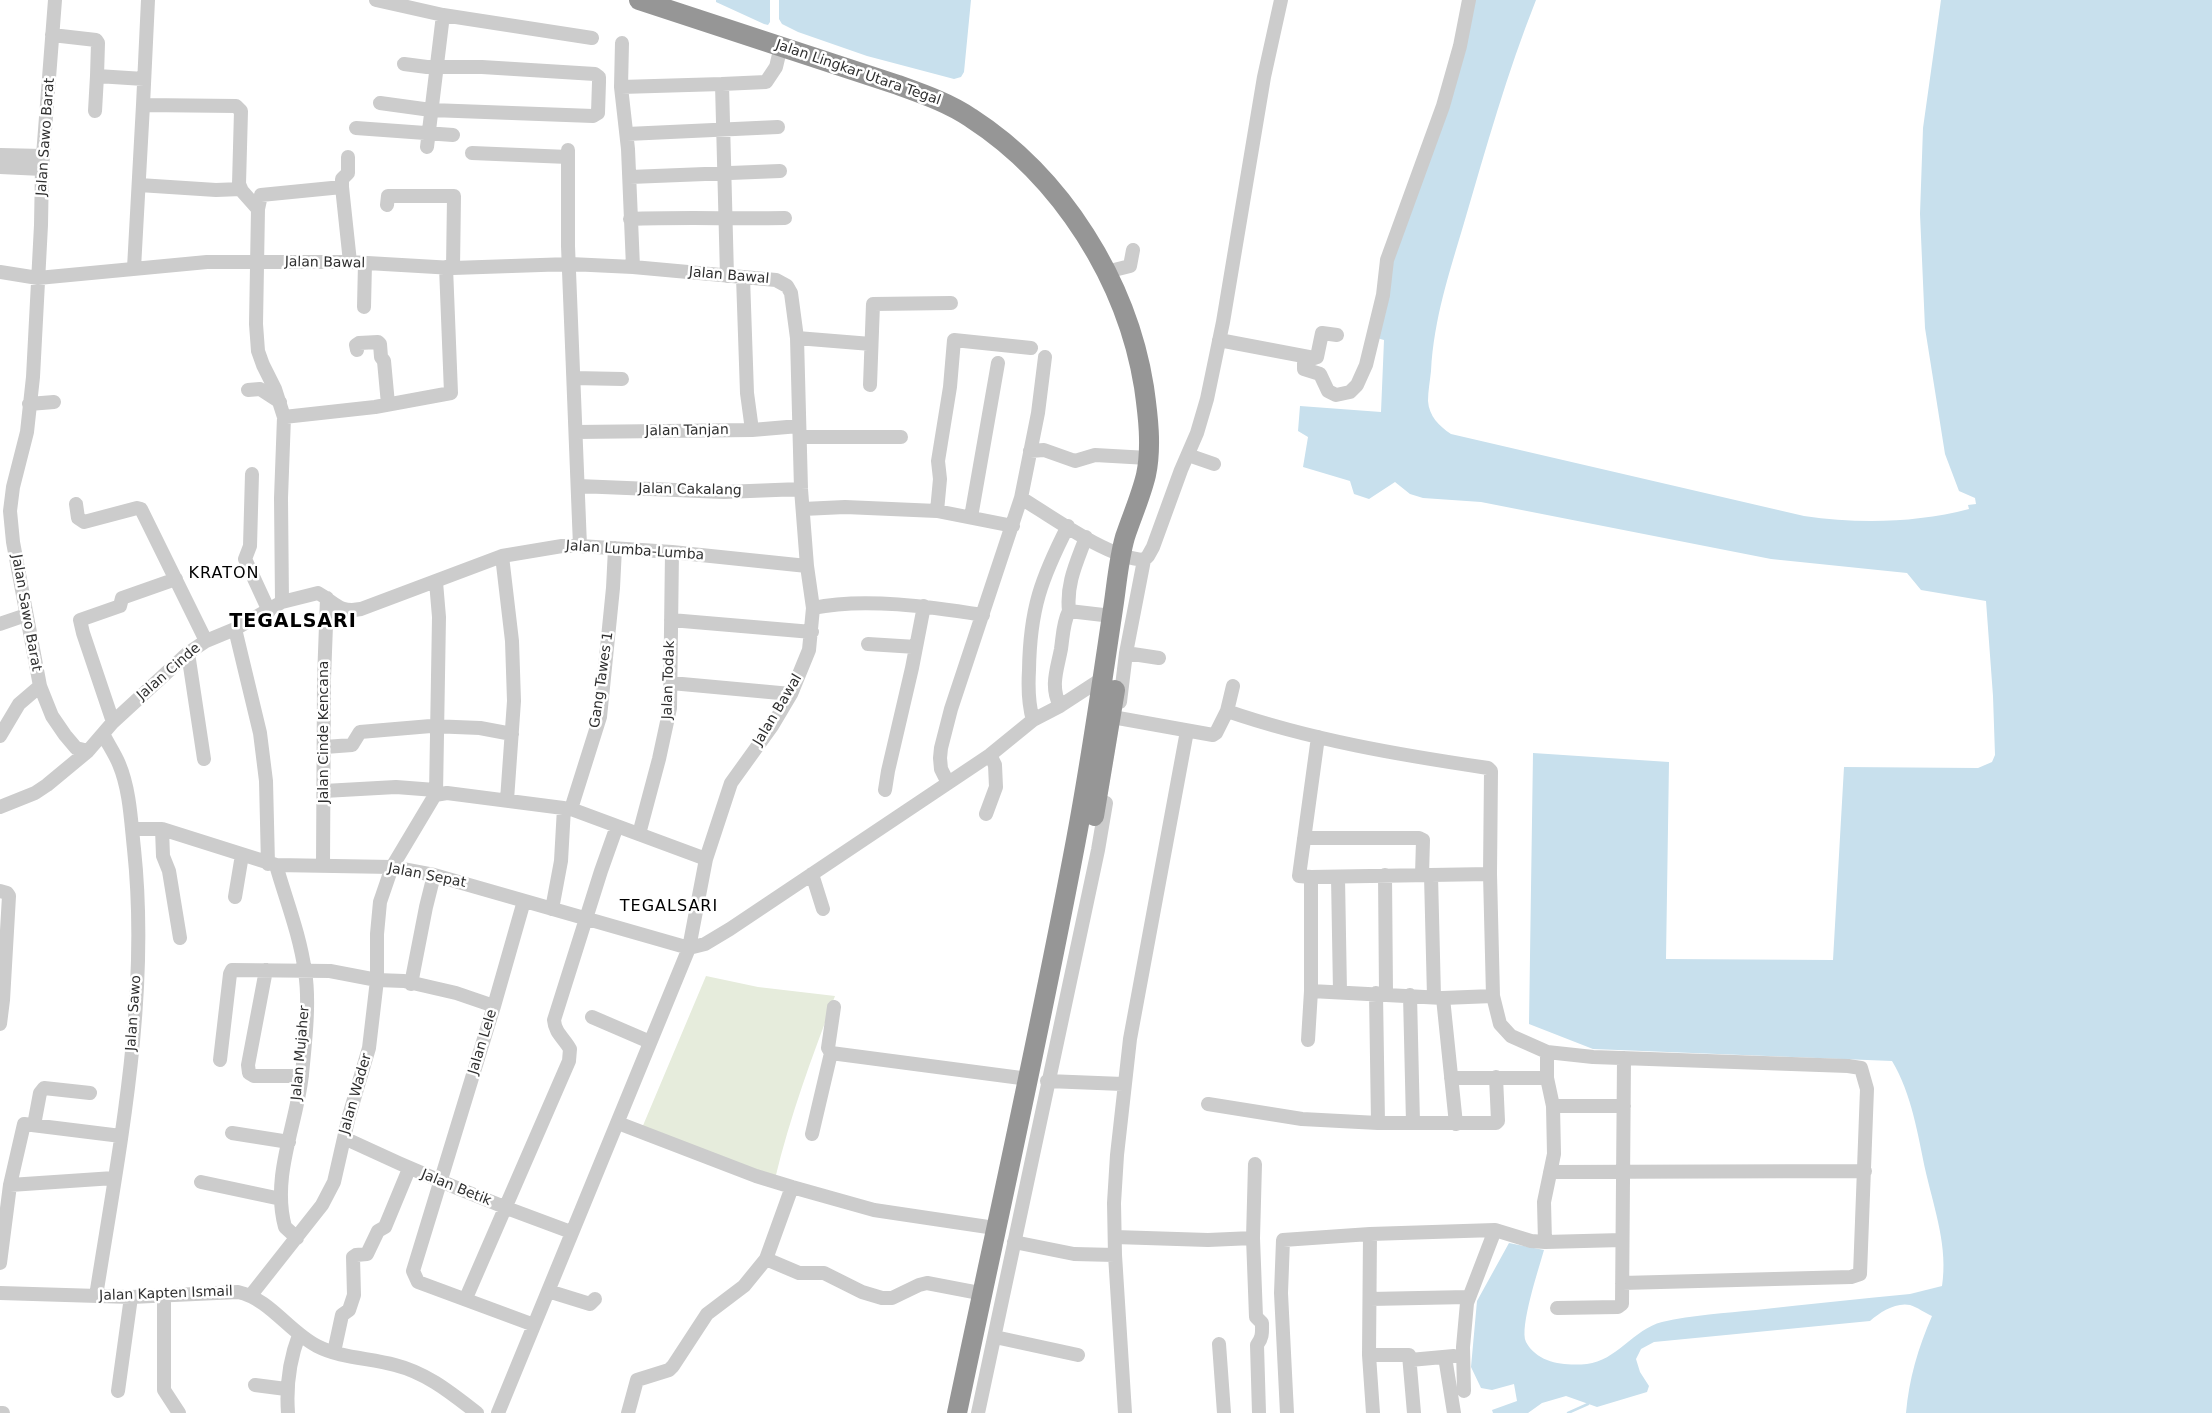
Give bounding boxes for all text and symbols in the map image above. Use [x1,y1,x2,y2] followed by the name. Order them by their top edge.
[773,37,943,109] street label: Jalan Lingkar Utara Tegal
[33,77,59,197] street label: Jalan Sawo Barat
[285,254,365,272] street label: Jalan Bawal
[688,264,770,288] street label: Jalan Bawal
[645,422,729,440] street label: Jalan Tanjan
[638,481,742,499] street label: Jalan Cakalang
[565,538,705,564] street label: Jalan Lumba-Lumba
[7,553,45,673] street label: Jalan Sawo Barat
[188,564,260,584] district label: KRATON
[228,611,358,633] district label: TEGALSARI
[587,631,617,729] street label: Gang Tawes 1
[134,640,204,704] street label: Jalan Cinde
[659,640,679,720] street label: Jalan Todak
[316,661,332,803] street label: Jalan Cinde Kencana
[750,671,806,749] street label: Jalan Bawal
[387,860,467,892] street label: Jalan Sepat
[619,897,719,917] district label: TEGALSARI
[123,975,145,1051] street label: Jalan Sawo
[288,1005,314,1101] street label: Jalan Mujaher
[465,1007,501,1077] street label: Jalan Lele
[336,1052,376,1136] street label: Jalan Wader
[418,1166,494,1210] street label: Jalan Betik
[99,1283,233,1305] street label: Jalan Kapten Ismail

